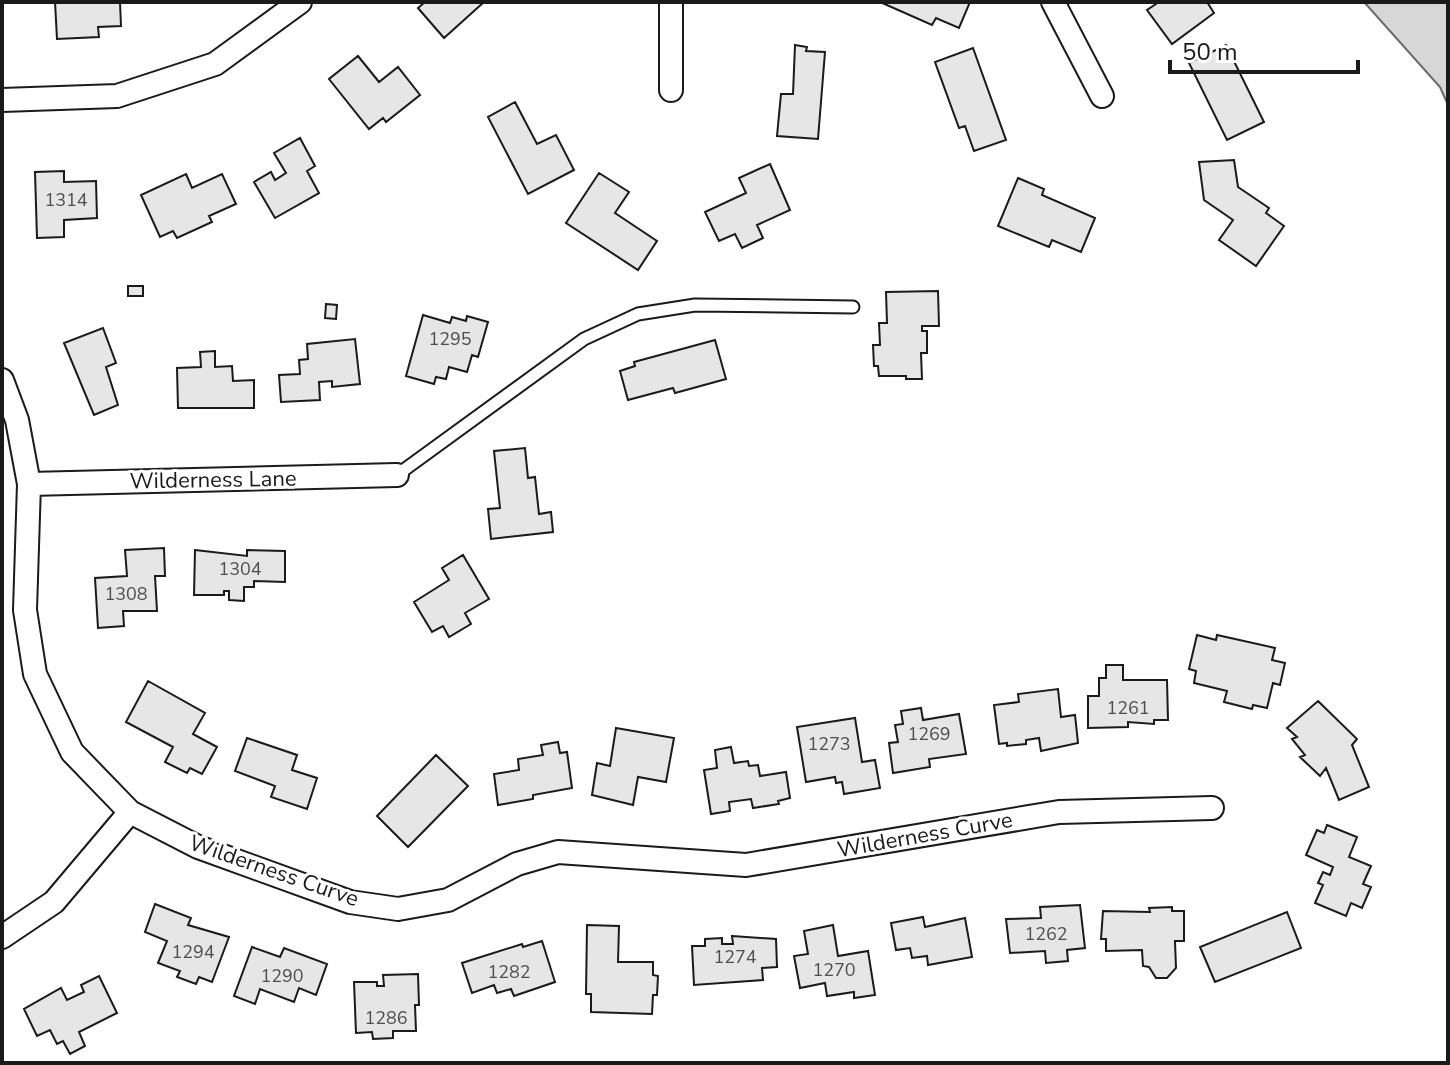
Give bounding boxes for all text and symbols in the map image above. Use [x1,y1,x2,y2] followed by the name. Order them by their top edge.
[1170,24,1358,74] scale bar
[1182,36,1238,68] text: 50 m
[44,188,88,212] house number: 1314
[428,327,472,351] house number: 1295
[129,464,297,496] street label: Wilderness Lane
[218,557,262,581] house number: 1304
[104,582,148,606] house number: 1308
[1106,696,1150,720] house number: 1261
[907,722,951,746] house number: 1269
[807,732,851,756] house number: 1273
[835,805,1015,865] street label: Wilderness Curve
[185,828,363,914] street label: Wilderness Curve
[1024,922,1068,946] house number: 1262
[171,940,215,964] house number: 1294
[713,945,757,969] house number: 1274
[812,958,856,982] house number: 1270
[487,960,531,984] house number: 1282
[260,964,304,988] house number: 1290
[364,1006,408,1030] house number: 1286

